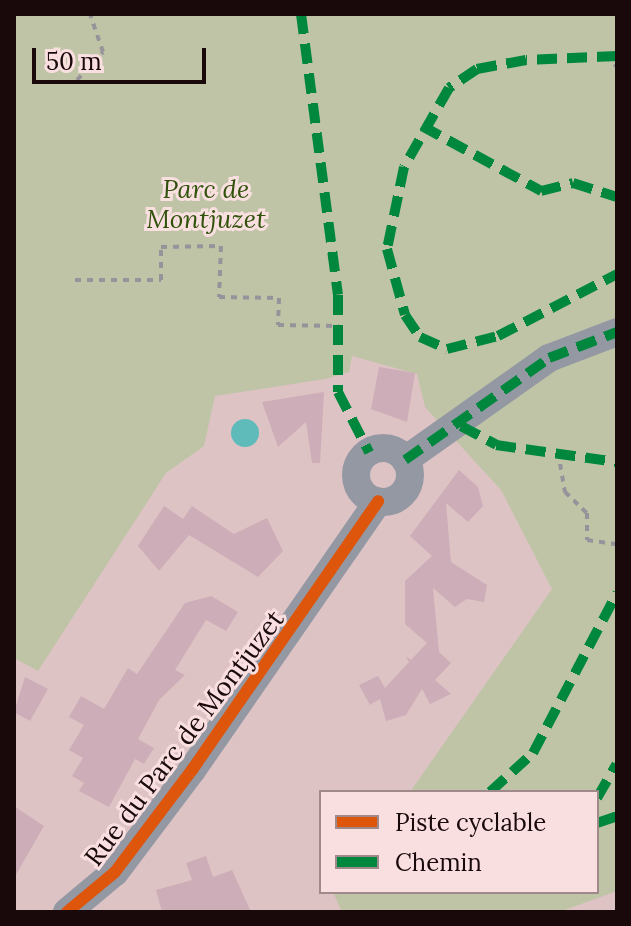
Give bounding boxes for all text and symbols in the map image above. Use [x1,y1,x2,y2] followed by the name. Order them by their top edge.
[36,32,210,82] scale bar
[46,46,102,77] text: 50 m
[146,173,266,234] park label: Parc de Montjuzet
[78,604,290,872] street label: Rue du Parc de Montjuzet
[319,790,599,894] legend
[395,807,546,838] text: Piste cyclable
[395,847,482,878] text: Chemin

